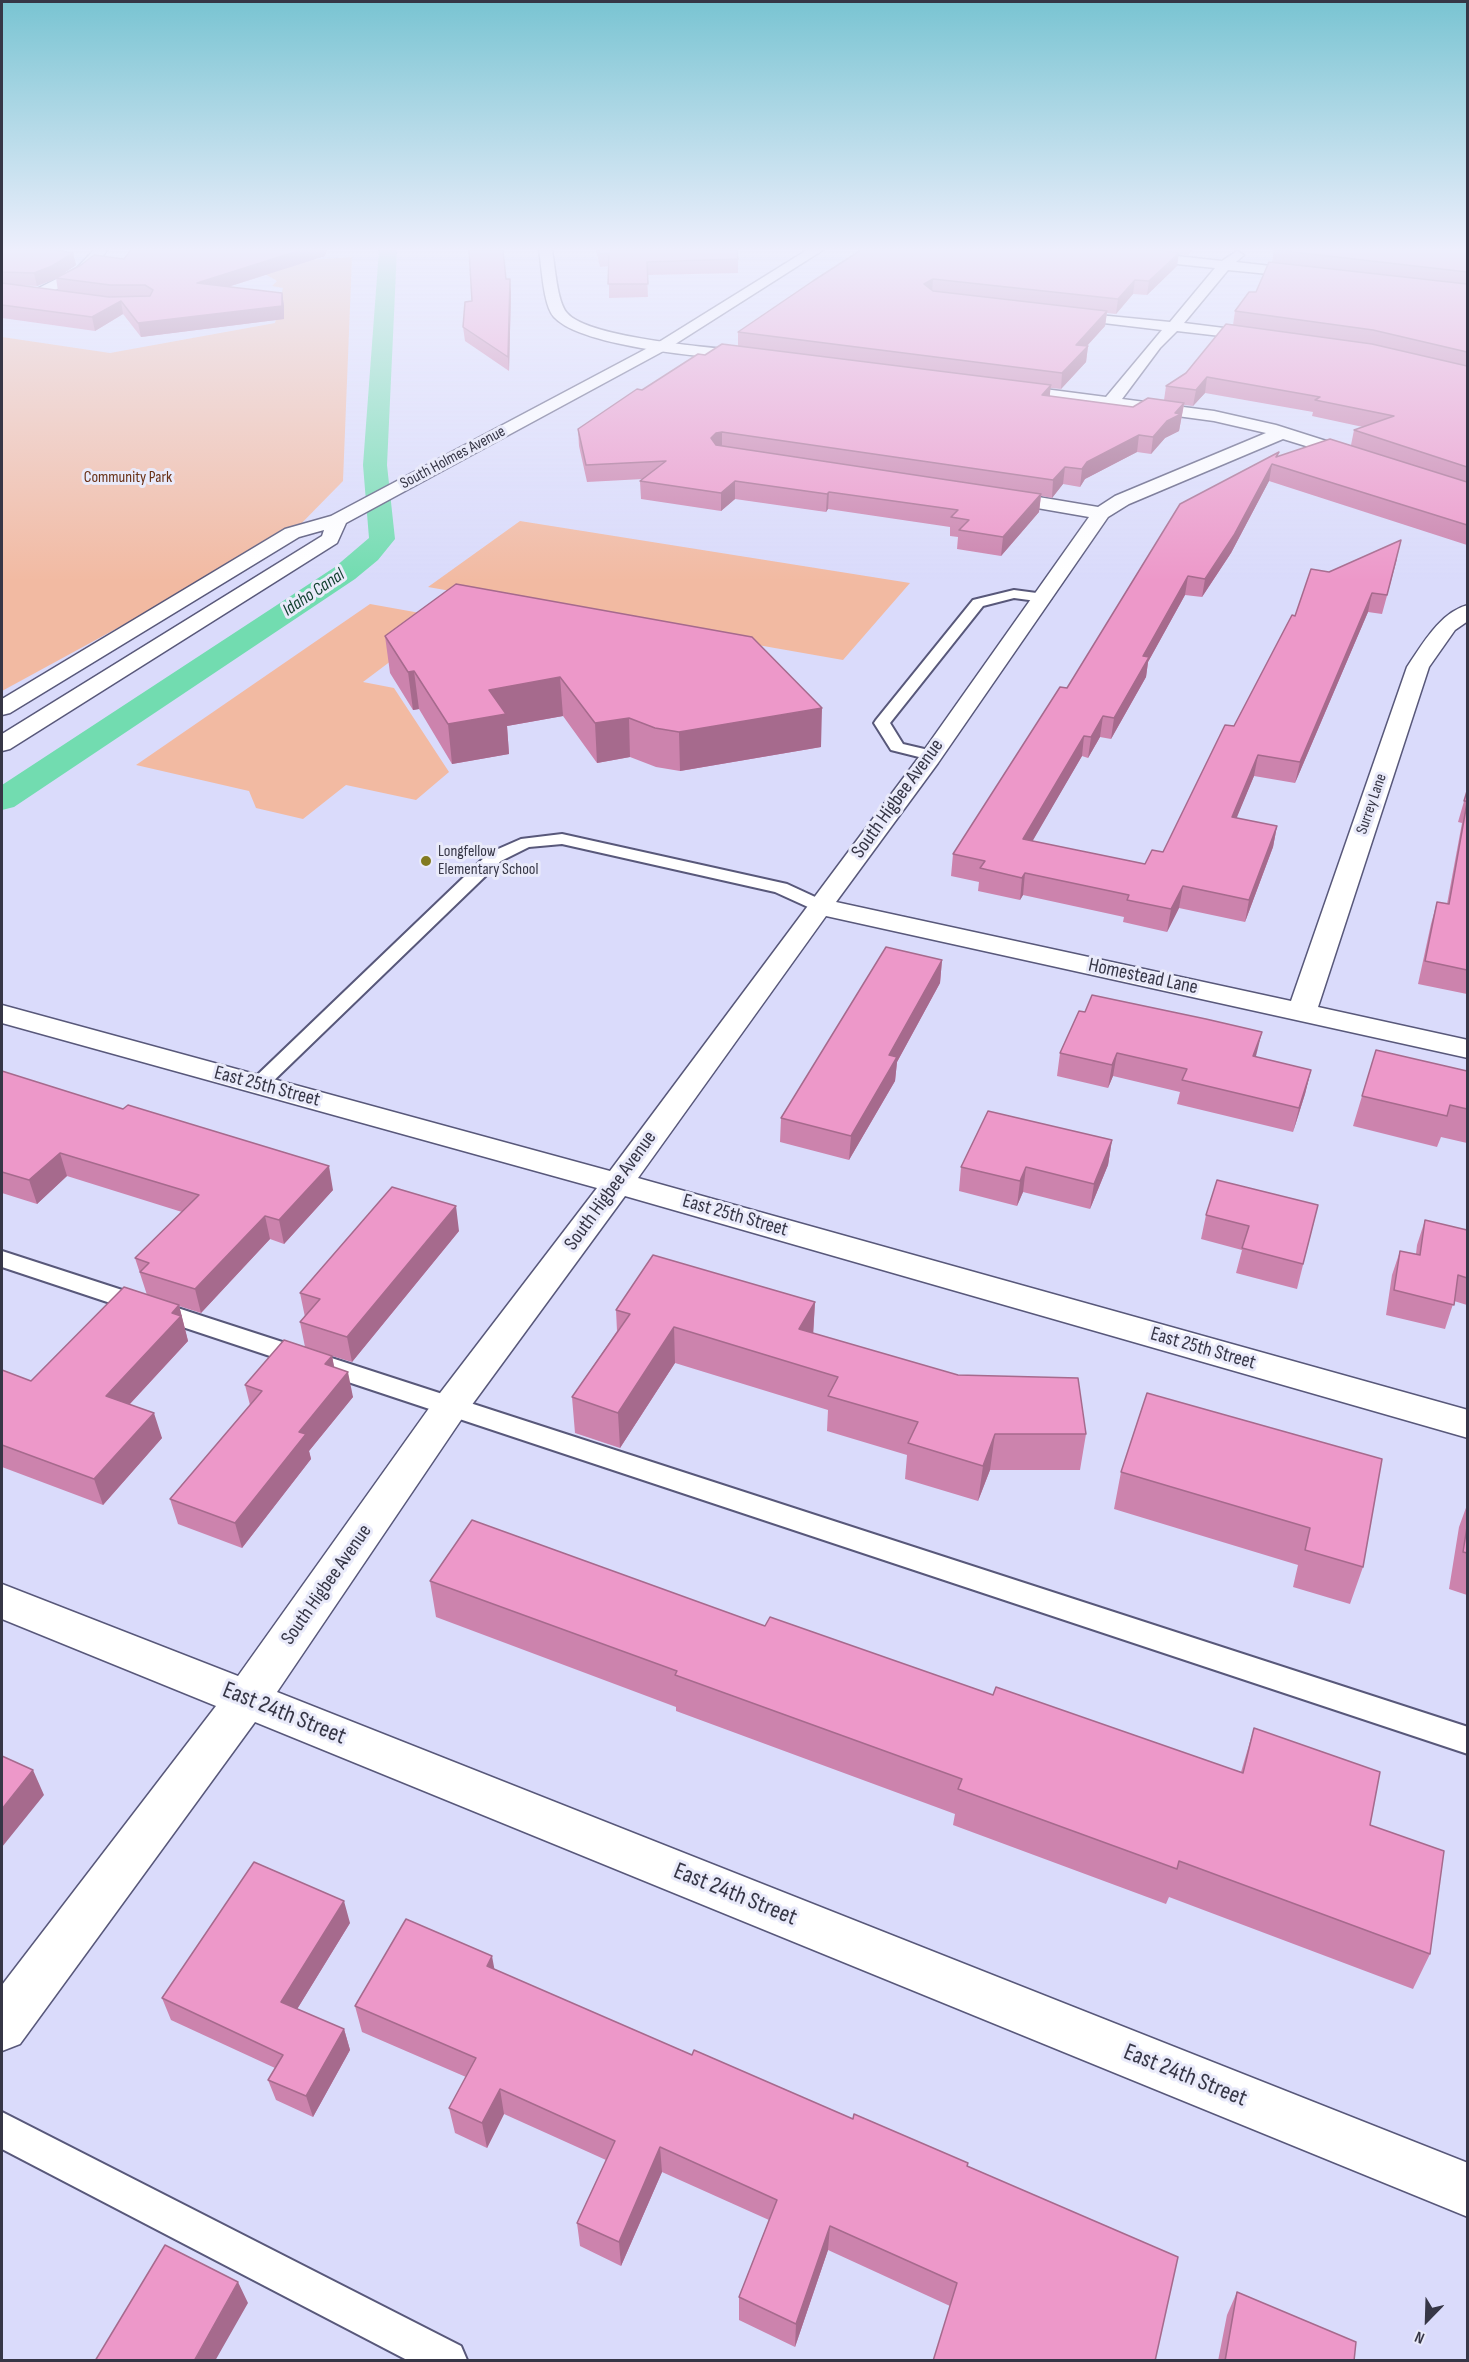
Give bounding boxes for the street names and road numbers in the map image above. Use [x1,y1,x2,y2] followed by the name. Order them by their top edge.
[397,422,509,494] street label: South Holmes Avenue
[847,735,949,863] street label: South Higbee Avenue
[1353,771,1391,837] street label: Surrey Lane
[1086,954,1200,1000] street label: Homestead Lane
[212,1061,322,1113] street label: East 25th Street
[560,1127,662,1255] street label: South Higbee Avenue
[680,1190,790,1242] street label: East 25th Street
[1148,1323,1258,1375] street label: East 25th Street
[277,1520,377,1650] street label: South Higbee Avenue
[218,1676,350,1752] street label: East 24th Street
[669,1857,801,1933] street label: East 24th Street
[1119,2038,1251,2114] street label: East 24th Street

